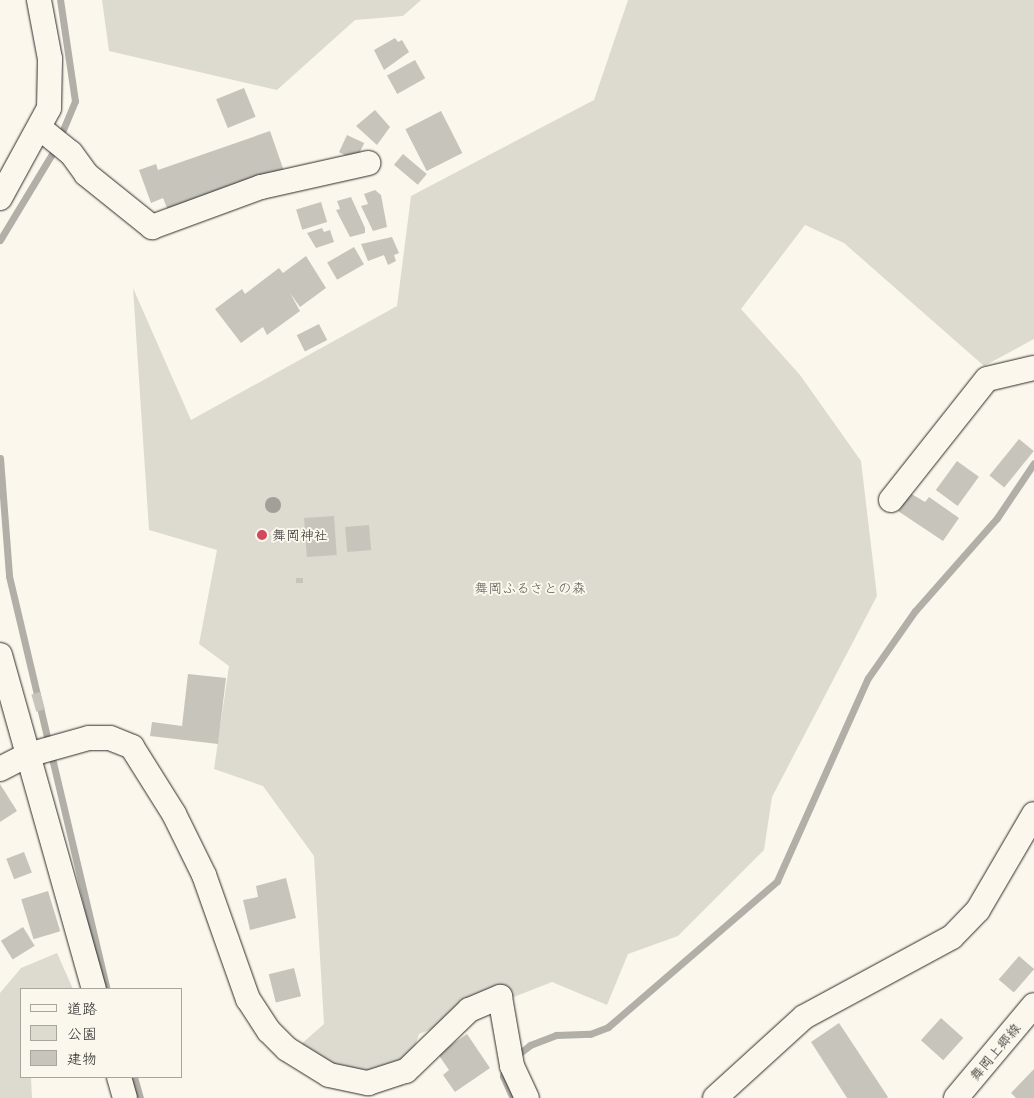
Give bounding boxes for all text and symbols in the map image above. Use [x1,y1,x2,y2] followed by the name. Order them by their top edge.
[272,527,328,543] place label: 舞岡神社
[256,529,268,541] marker: 舞岡神社
[474,580,586,596] park label: 舞岡ふるさとの森
[20,988,182,1078] legend
[67,998,97,1018] text: 道路
[966,1020,1024,1084] street label: 舞岡上郷線
[67,1023,97,1043] text: 公園
[67,1048,97,1068] text: 建物

